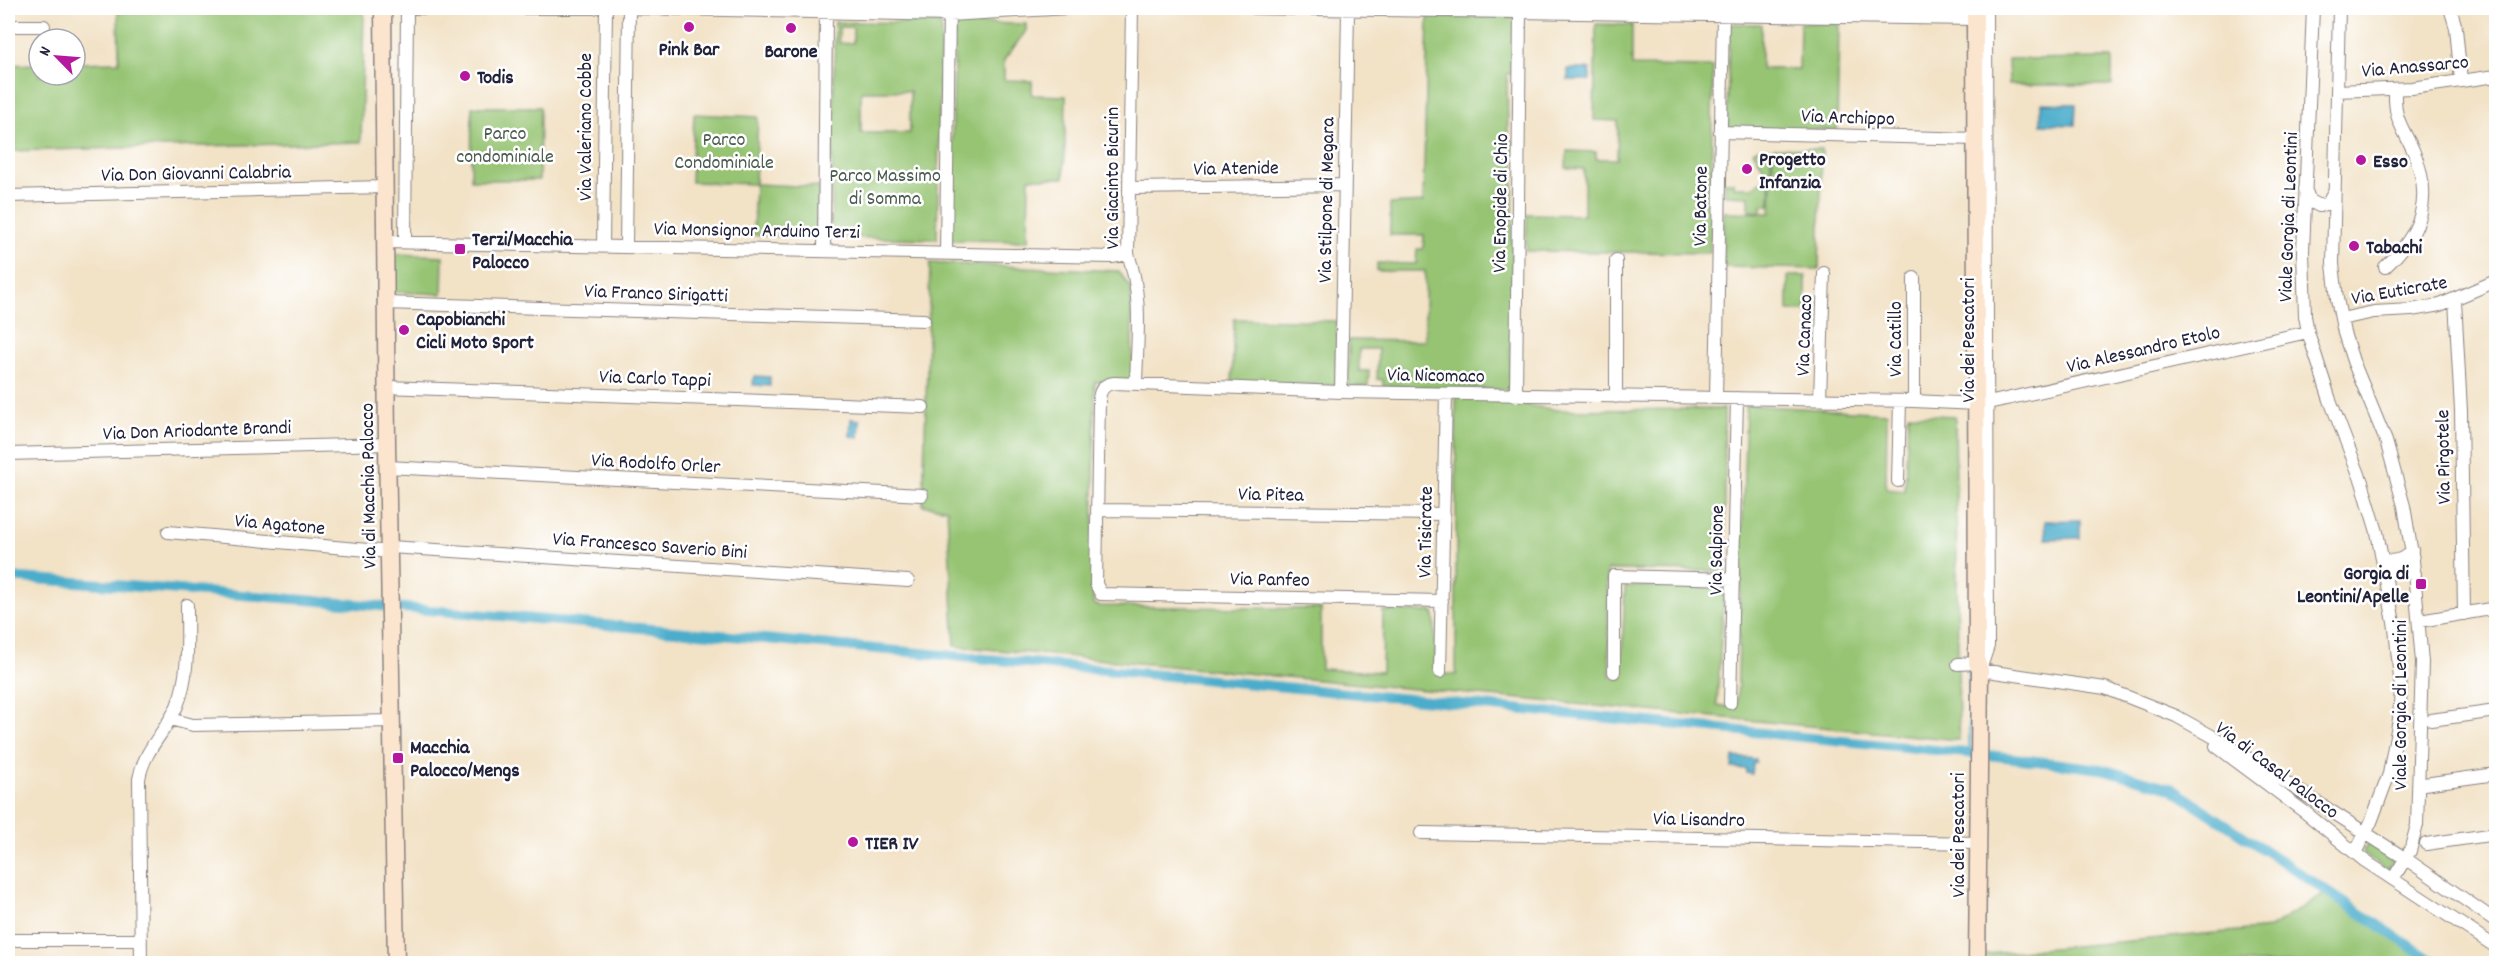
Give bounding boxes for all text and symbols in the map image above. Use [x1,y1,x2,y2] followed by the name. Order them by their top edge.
[682,20,696,34] marker: Pink Bar
[784,21,798,35] marker: Barone
[27,27,87,87] north arrow
[658,37,720,65] place label: Pink Bar
[764,39,818,67] place label: Barone
[34,43,58,60] text: N
[2361,49,2470,87] street label: Via Anassarco
[573,53,601,201] street label: Via Valeriano Cobbe
[477,65,514,93] place label: Todis
[458,69,472,83] marker: Todis
[1801,103,1895,135] street label: Via Archippo
[1100,107,1128,249] street label: Via Giacinto Bicurin
[1313,116,1343,283] street label: Via Stilpone di Megara
[456,121,554,172] park label: Parco condominiale
[674,127,774,178] park label: Parco Condominiale
[2273,131,2307,303] street label: Viale Gorgia di Leontini
[1487,133,1517,273] street label: Via Enopide di Chio
[1759,147,1826,198] place label: Progetto Infanzia
[2373,149,2408,177] place label: Esso
[2354,153,2368,167] marker: Esso
[1193,155,1279,185] street label: Via Atenide
[101,159,292,191] street label: Via Don Giovanni Calabria
[1740,162,1754,176] marker: Progetto Infanzia
[829,163,941,214] park label: Parco Massimo di Somma
[1687,165,1717,247] street label: Via Batone
[654,216,861,248] street label: Via Monsignor Arduino Terzi
[472,227,573,278] place label: Terzi/Macchia Palocco
[2366,235,2423,263] place label: Tabachi
[2347,239,2361,253] marker: Tabachi
[453,242,467,256] marker: Terzi/Macchia Palocco
[2349,270,2450,314] street label: Via Euticrate
[1956,277,1984,402] street label: Via dei Pescatori
[584,278,729,312] street label: Via Franco Sirigatti
[1791,294,1821,377] street label: Via Canaco
[1883,301,1911,377] street label: Via Catillo
[416,307,534,358] place label: Capobianchi Cicli Moto Sport
[2064,320,2223,382] street label: Via Alessandro Etolo
[397,323,411,337] marker: Capobianchi Cicli Moto Sport
[1387,362,1485,392] street label: Via Nicomaco
[599,364,712,396] street label: Via Carlo Tappi
[355,403,385,569] street label: Via di Macchia Palocco
[2430,409,2460,505] street label: Via Pirgotele
[102,415,292,449] street label: Via Don Ariodante Brandi
[591,448,722,482] street label: Via Rodolfo Orler
[1238,481,1305,511] street label: Via Pitea
[1412,486,1442,578] street label: Via Tisicrate
[1703,505,1733,595] street label: Via Salpione
[233,508,326,544] street label: Via Agatone
[552,526,748,568] street label: Via Francesco Saverio Bini
[2297,561,2409,612] place label: Gorgia di Leontini/Apelle
[1230,566,1310,596] street label: Via Panfeo
[2414,577,2428,591] marker: Gorgia di Leontini/Apelle
[2388,620,2416,790] street label: Viale Gorgia di Leontini
[2209,716,2344,827] street label: Via di Casal Palocco
[410,735,520,786] place label: Macchia Palocco/Mengs
[391,751,405,765] marker: Macchia Palocco/Mengs
[1946,772,1974,897] street label: Via dei Pescatori
[1653,806,1745,836] street label: Via Lisandro
[865,831,919,859] place label: TIER IV
[846,835,860,849] marker: TIER IV

